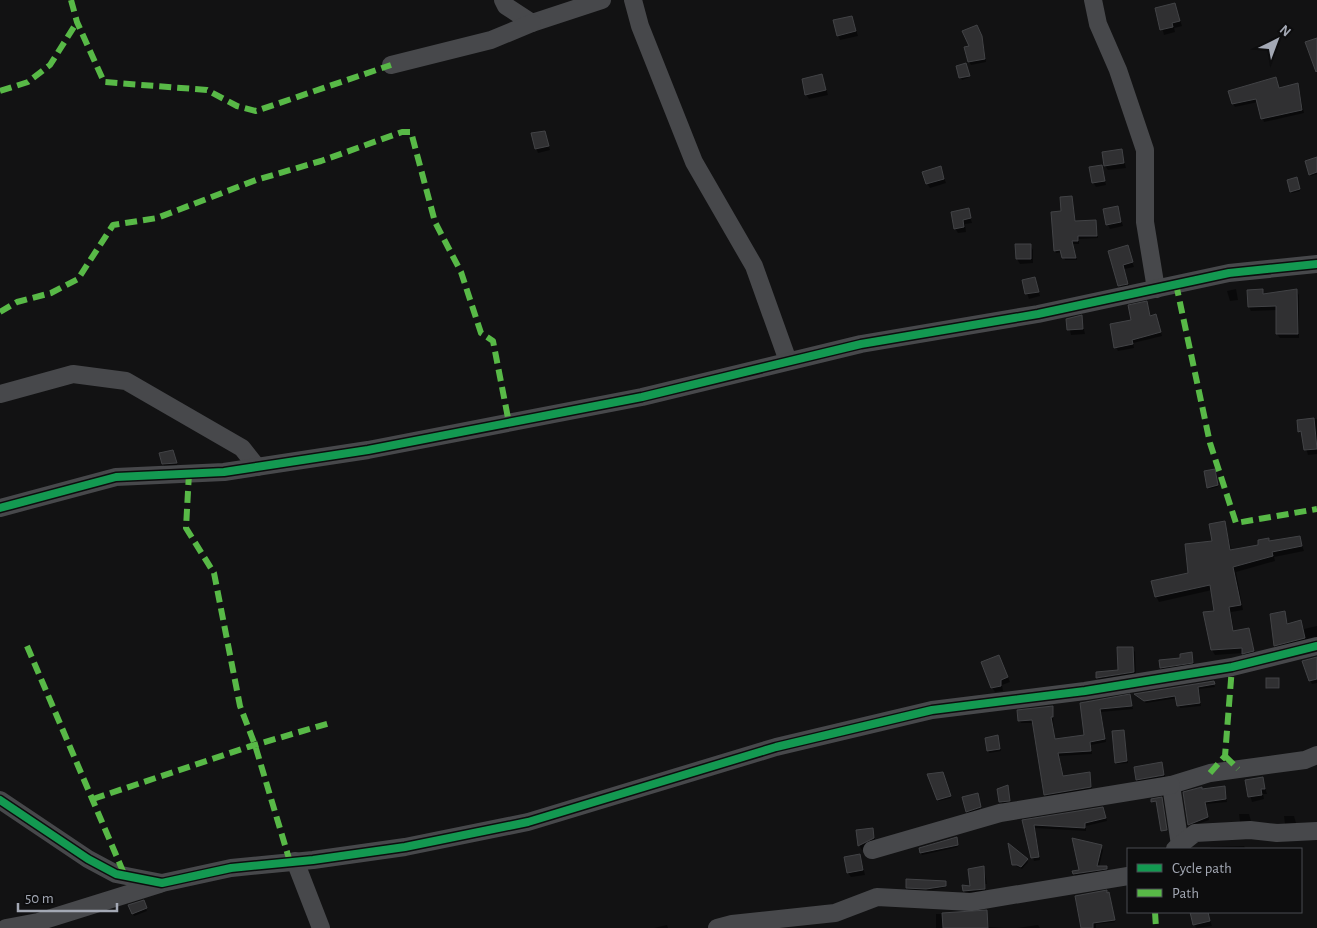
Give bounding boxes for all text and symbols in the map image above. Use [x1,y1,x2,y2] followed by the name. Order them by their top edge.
[1252,15,1302,65] north arrow
[1277,23,1293,40] text: N
[1127,848,1302,913] legend
[1172,861,1232,876] text: Cycle path
[18,880,116,912] scale bar
[1172,886,1199,901] text: Path
[25,891,54,906] text: 50 m

